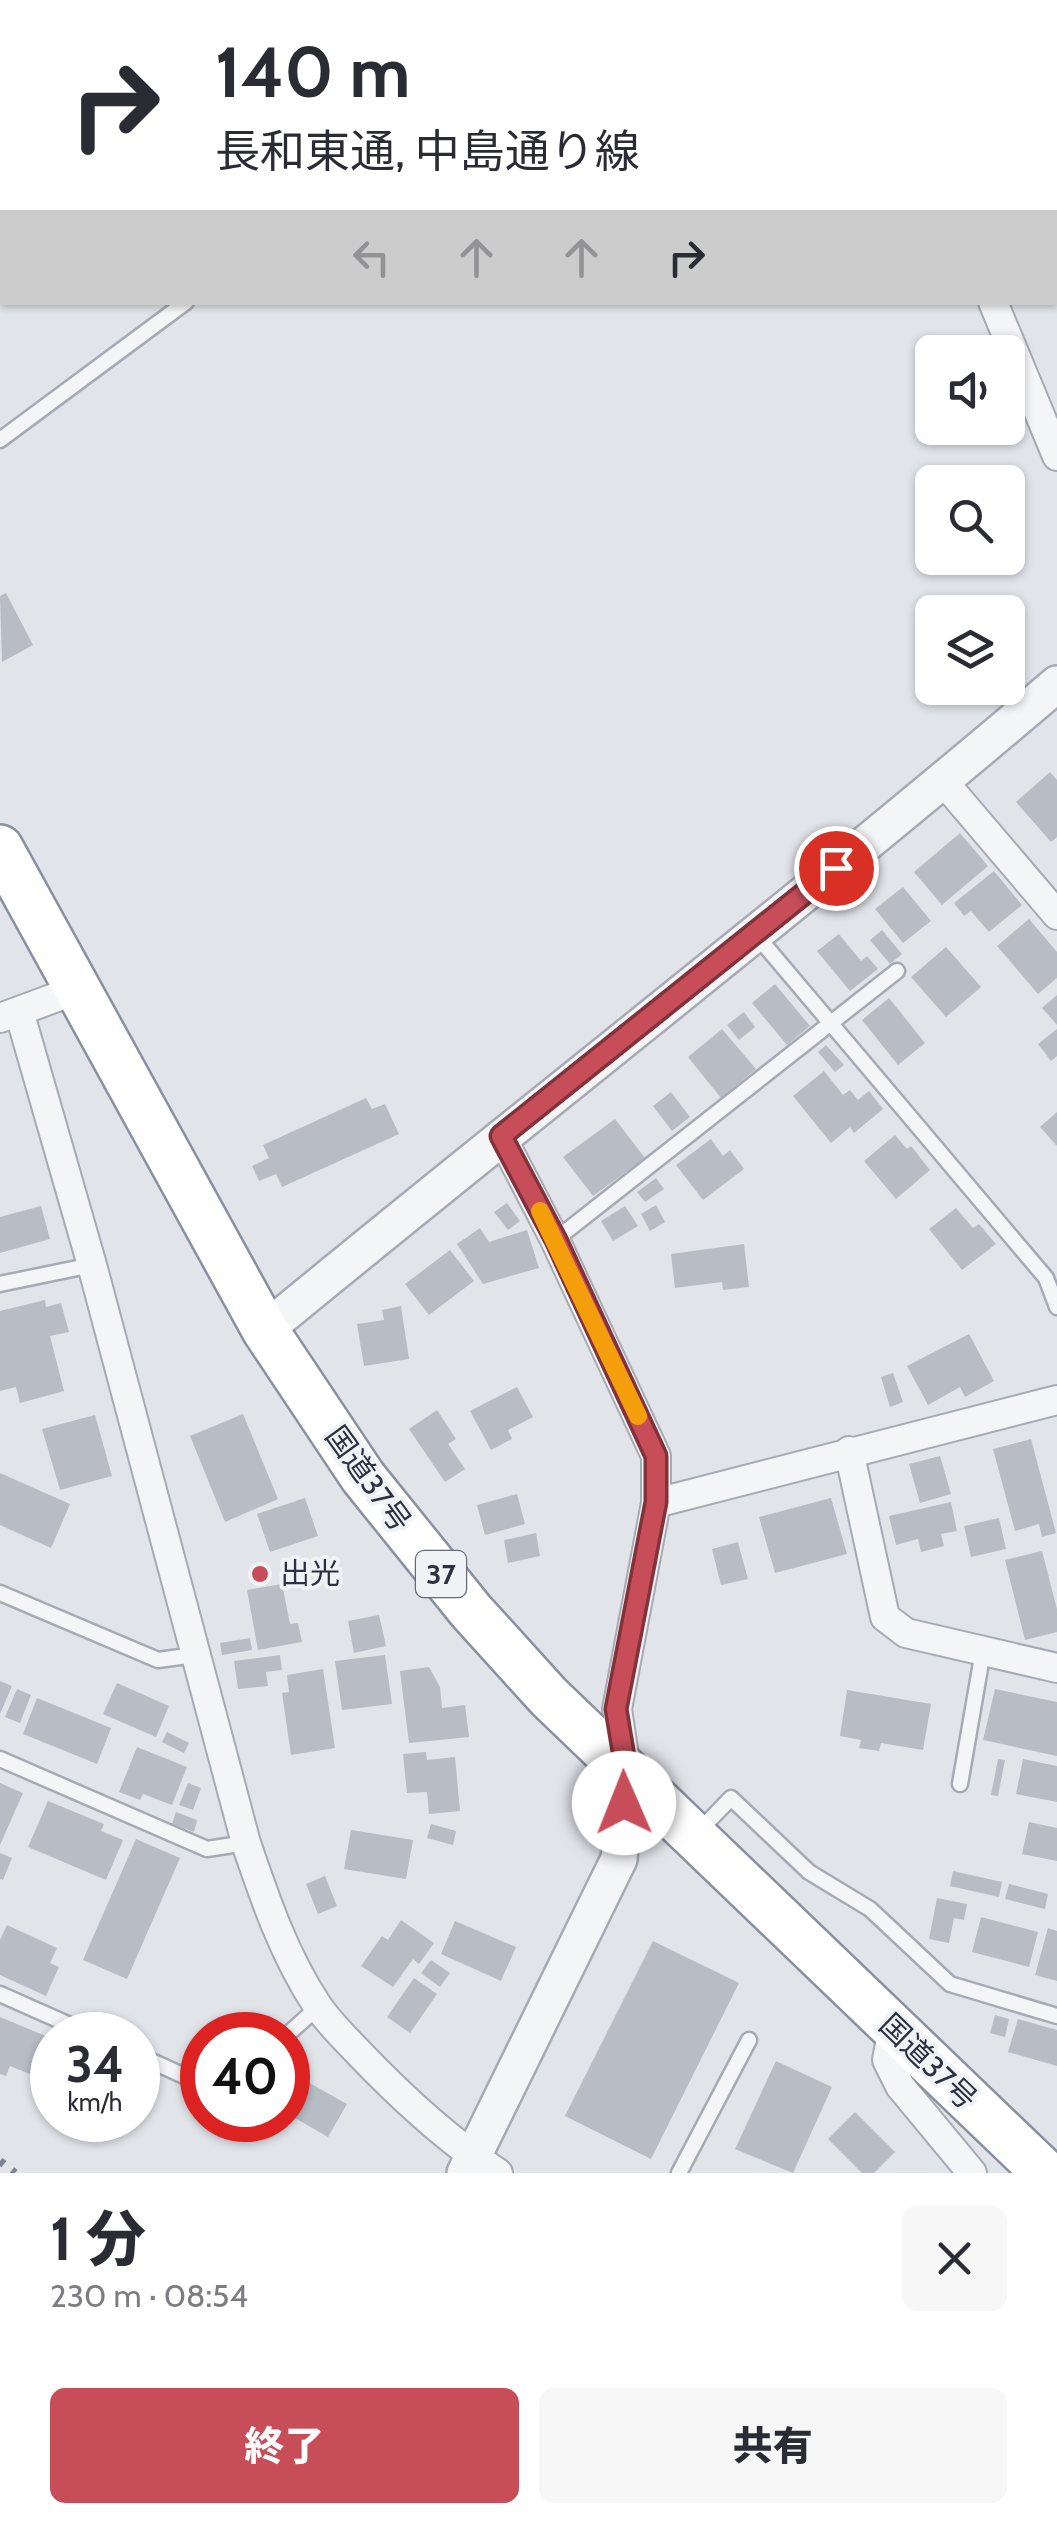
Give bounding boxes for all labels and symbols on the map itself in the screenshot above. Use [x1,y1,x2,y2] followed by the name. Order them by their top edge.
[794,826,879,911] pin
[318,1419,419,1539] street label: 国道37号
[416,1551,466,1597] road number: 37
[280,1555,340,1592] place label: 出光
[249,1563,271,1585] marker: 出光
[572,1751,676,1855] position arrow
[872,2006,985,2117] street label: 国道37号
[180,2012,310,2142] speed limit sign: 40

